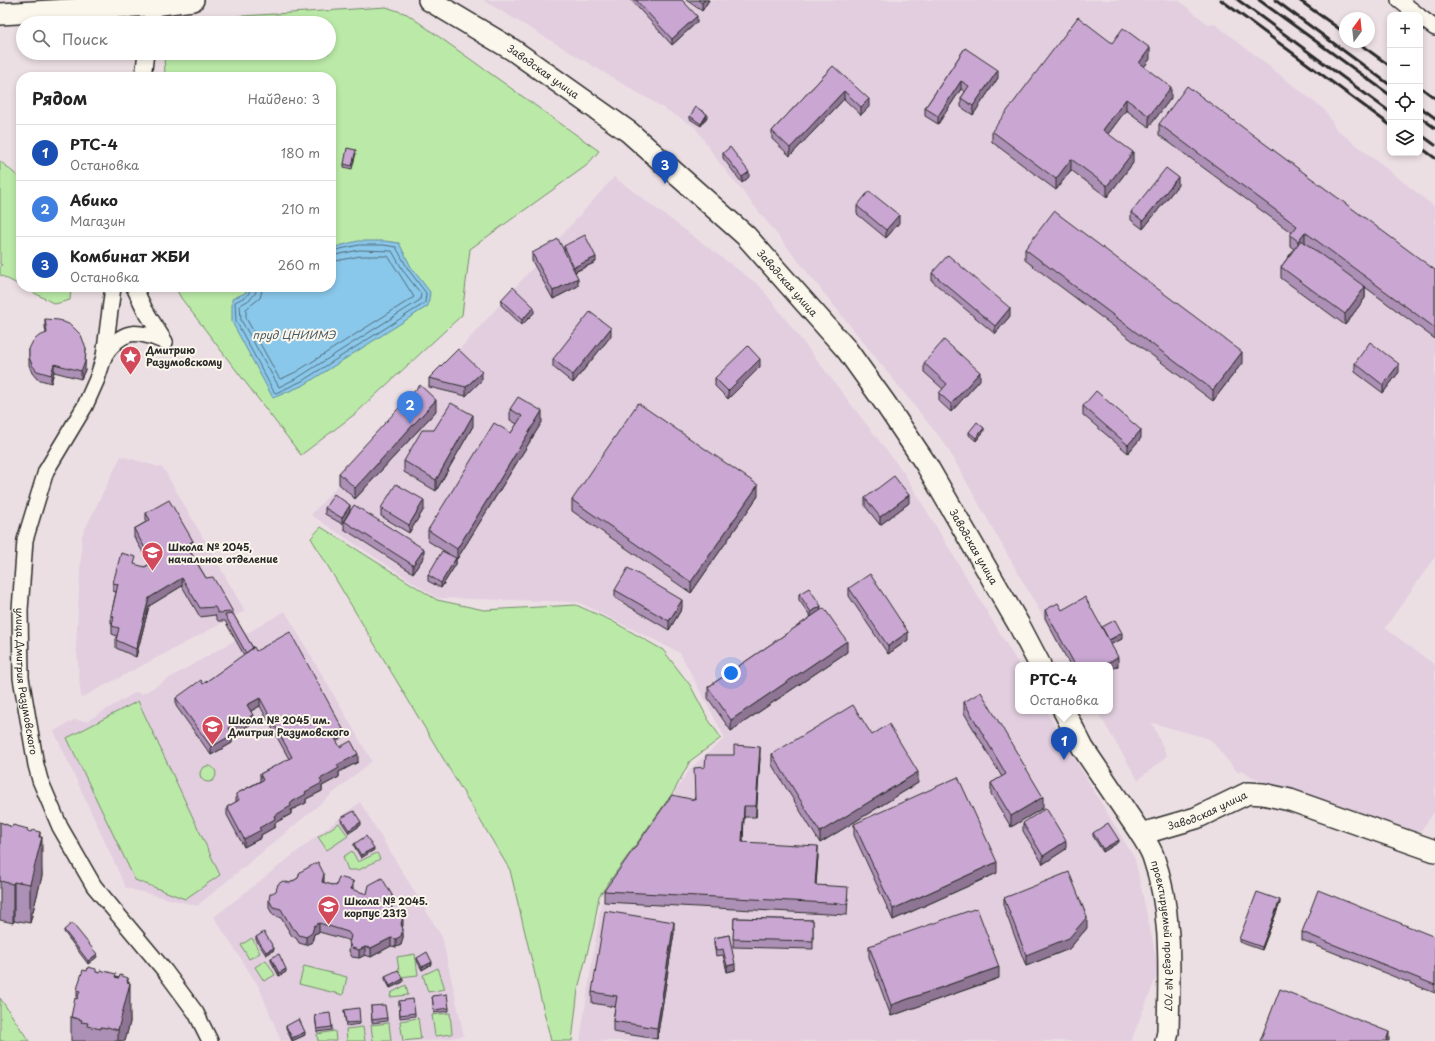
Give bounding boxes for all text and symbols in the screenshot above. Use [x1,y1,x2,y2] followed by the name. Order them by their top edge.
[1339,12,1375,48] north arrow
[1387,12,1423,156] map controls
[1387,12,1423,48] button: +
[16,16,336,60] search box
[30,27,52,49] icon: search
[62,27,108,50] text: Поиск
[505,41,583,102] street label: Заводская улица
[1387,48,1423,84] button: −
[1387,84,1423,120] button: locate
[32,85,87,111] text: Рядом
[248,89,320,108] text: Найдено: 3
[1387,120,1423,156] button: layers
[70,132,118,155] text: РТС-4
[42,143,48,162] text: 1
[281,143,320,162] text: 180 m
[652,151,678,184] pin: 3
[70,155,139,174] text: Остановка
[70,188,118,211] text: Абико
[40,199,50,218] text: 2
[281,199,320,218] text: 210 m
[70,211,126,230] text: Магазин
[70,244,190,267] text: Комбинат ЖБИ
[754,246,822,320] street label: Заводская улица
[41,255,49,274] text: 3
[278,255,320,274] text: 260 m
[70,267,139,286] text: Остановка
[253,326,337,343] water label: пруд ЦНИИМЭ
[145,342,223,370] place label: Дмитрию Разумовскому
[118,343,144,376] place icon: Дмитрию Разумовскому
[397,391,423,424] pin: 2
[947,506,1002,588] street label: Заводская улица
[168,539,278,566] place label: Школа № 2045, начальное отделение
[139,540,165,573] school or university icon: Школа № 2045, начальное отделение
[13,608,42,756] street label: улица Дмитрия Разумовского
[1015,662,1113,714] popup
[721,663,741,683] your location
[1029,667,1077,690] text: РТС-4
[1029,690,1099,709] text: Остановка
[227,712,349,740] place label: Школа № 2045 им. Дмитрия Разумовского
[199,713,225,746] school or university icon: Школа № 2045 им. Дмитрия Разумовского
[1051,727,1077,760] pin: 1
[1166,786,1250,833] street label: Заводская улица
[1148,858,1177,1012] street label: проектируемый проезд № 707
[344,893,428,920] place label: Школа № 2045. корпус 2313
[315,894,341,927] school or university icon: Школа № 2045. корпус 2313

